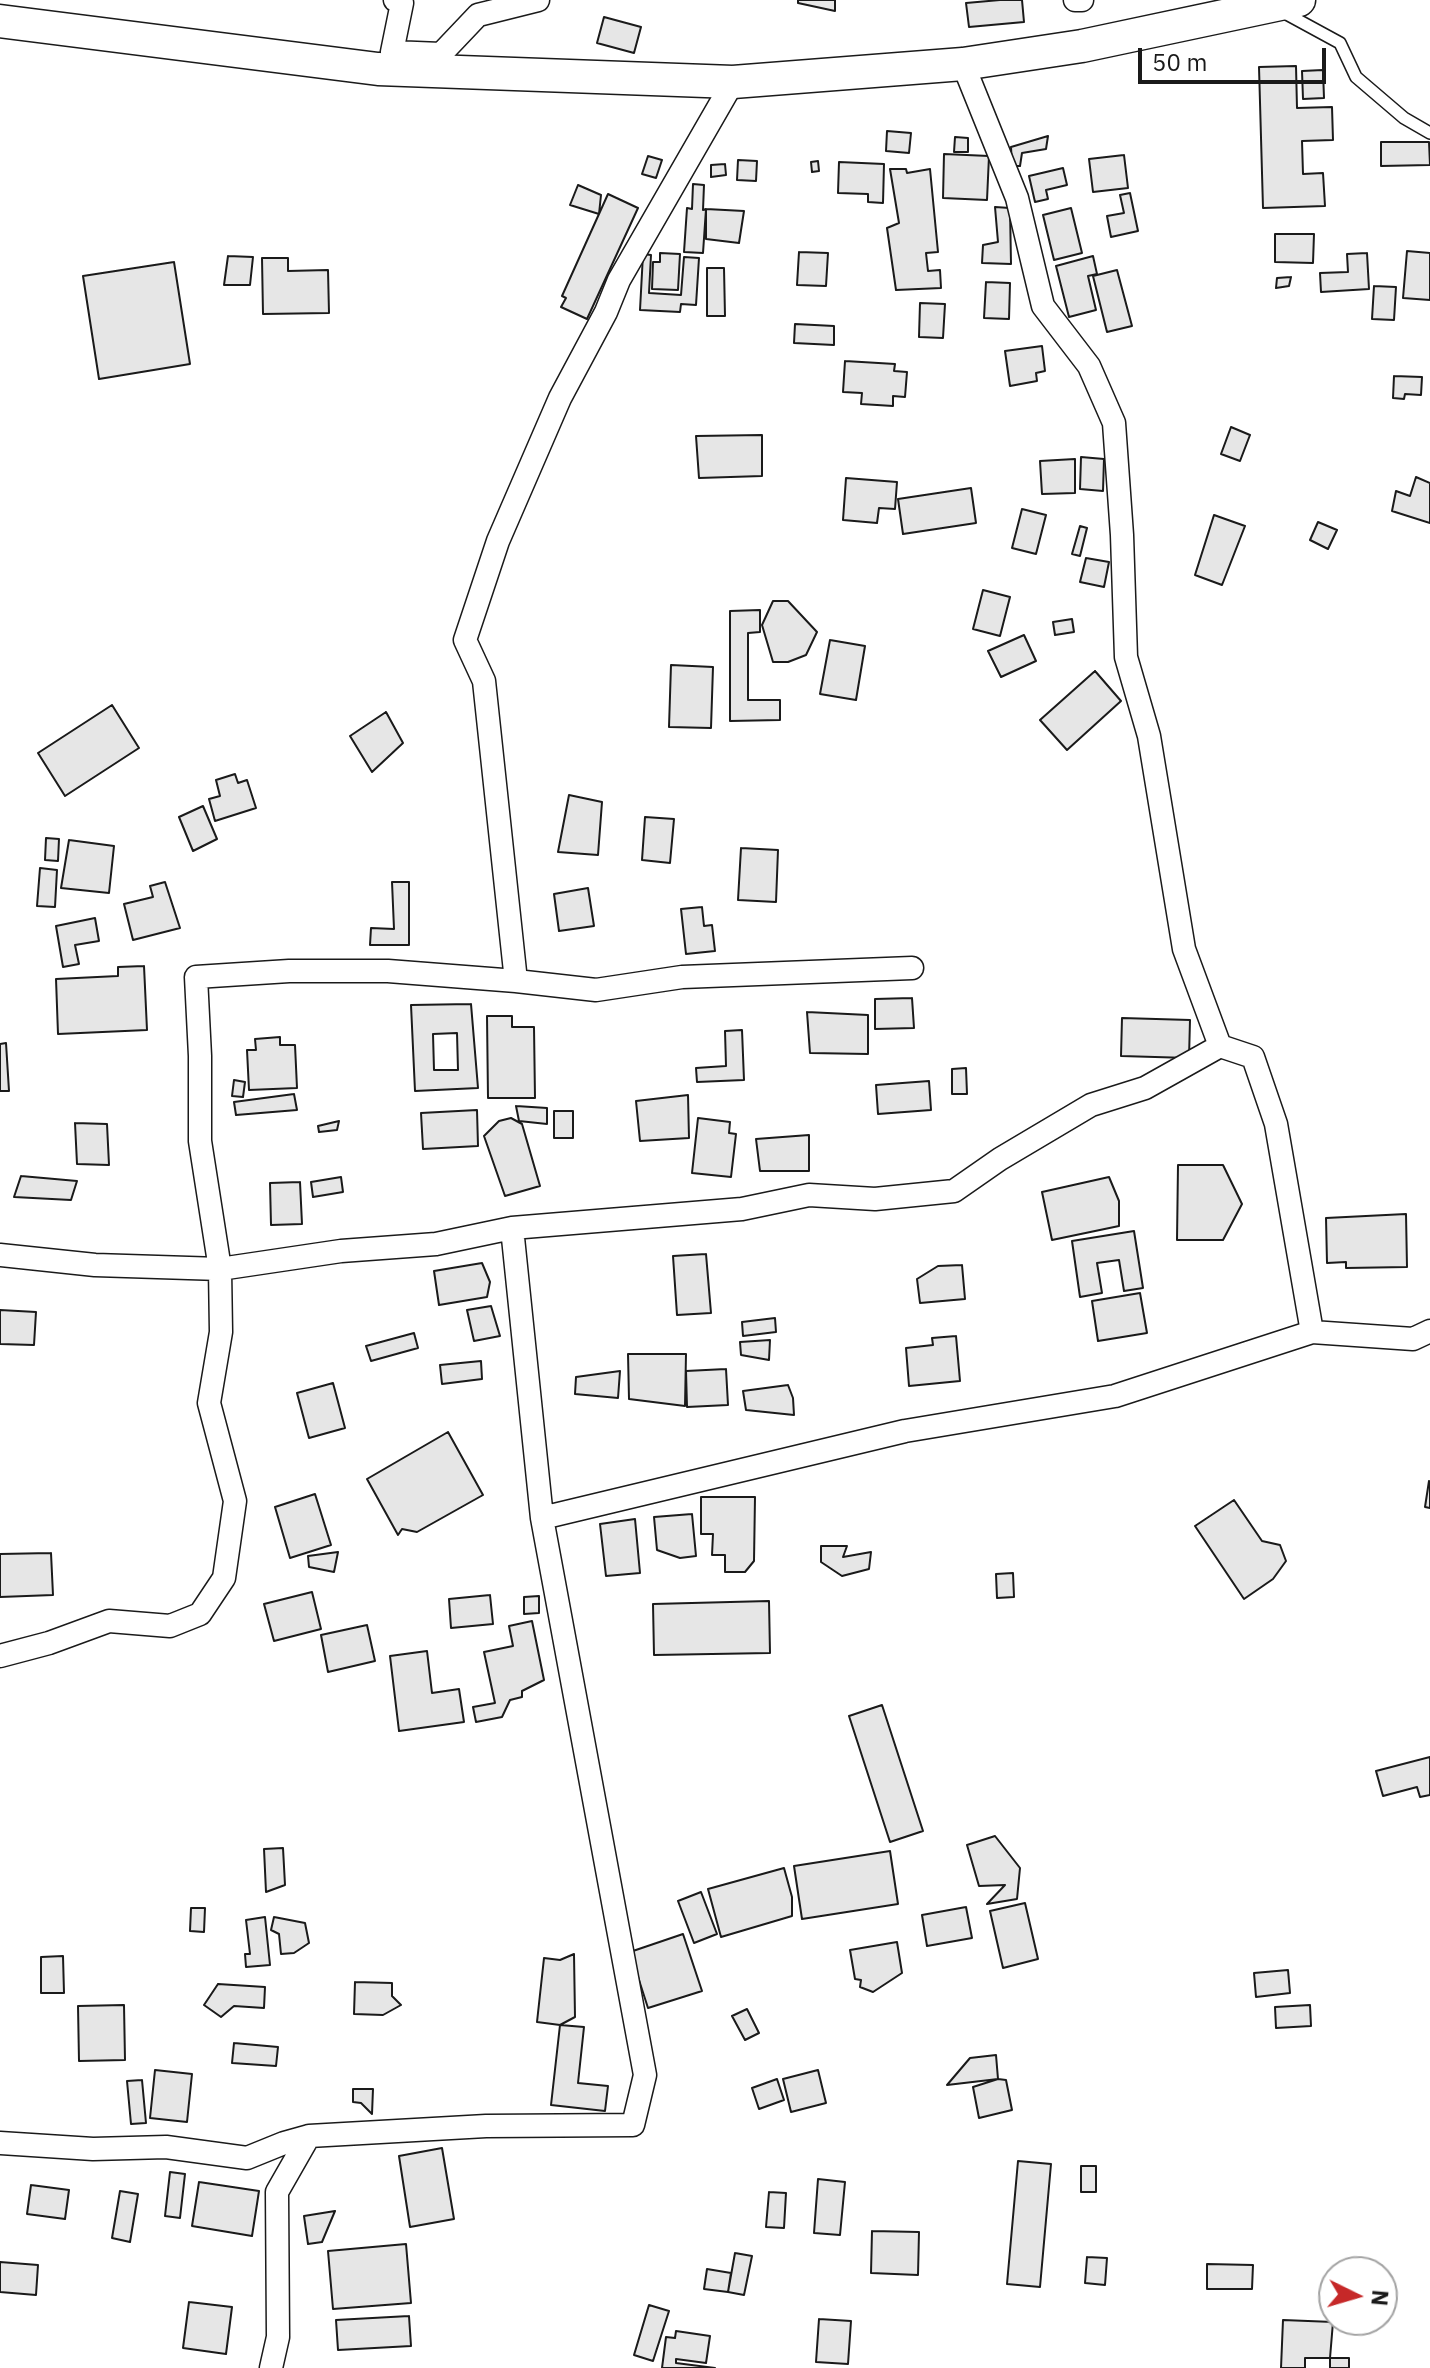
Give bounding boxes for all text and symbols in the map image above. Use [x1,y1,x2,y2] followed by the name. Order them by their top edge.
[1142,32,1330,82] scale bar
[1152,46,1207,78] text: 50 m
[1318,2256,1398,2336] north arrow
[1365,2289,1396,2307] text: N

